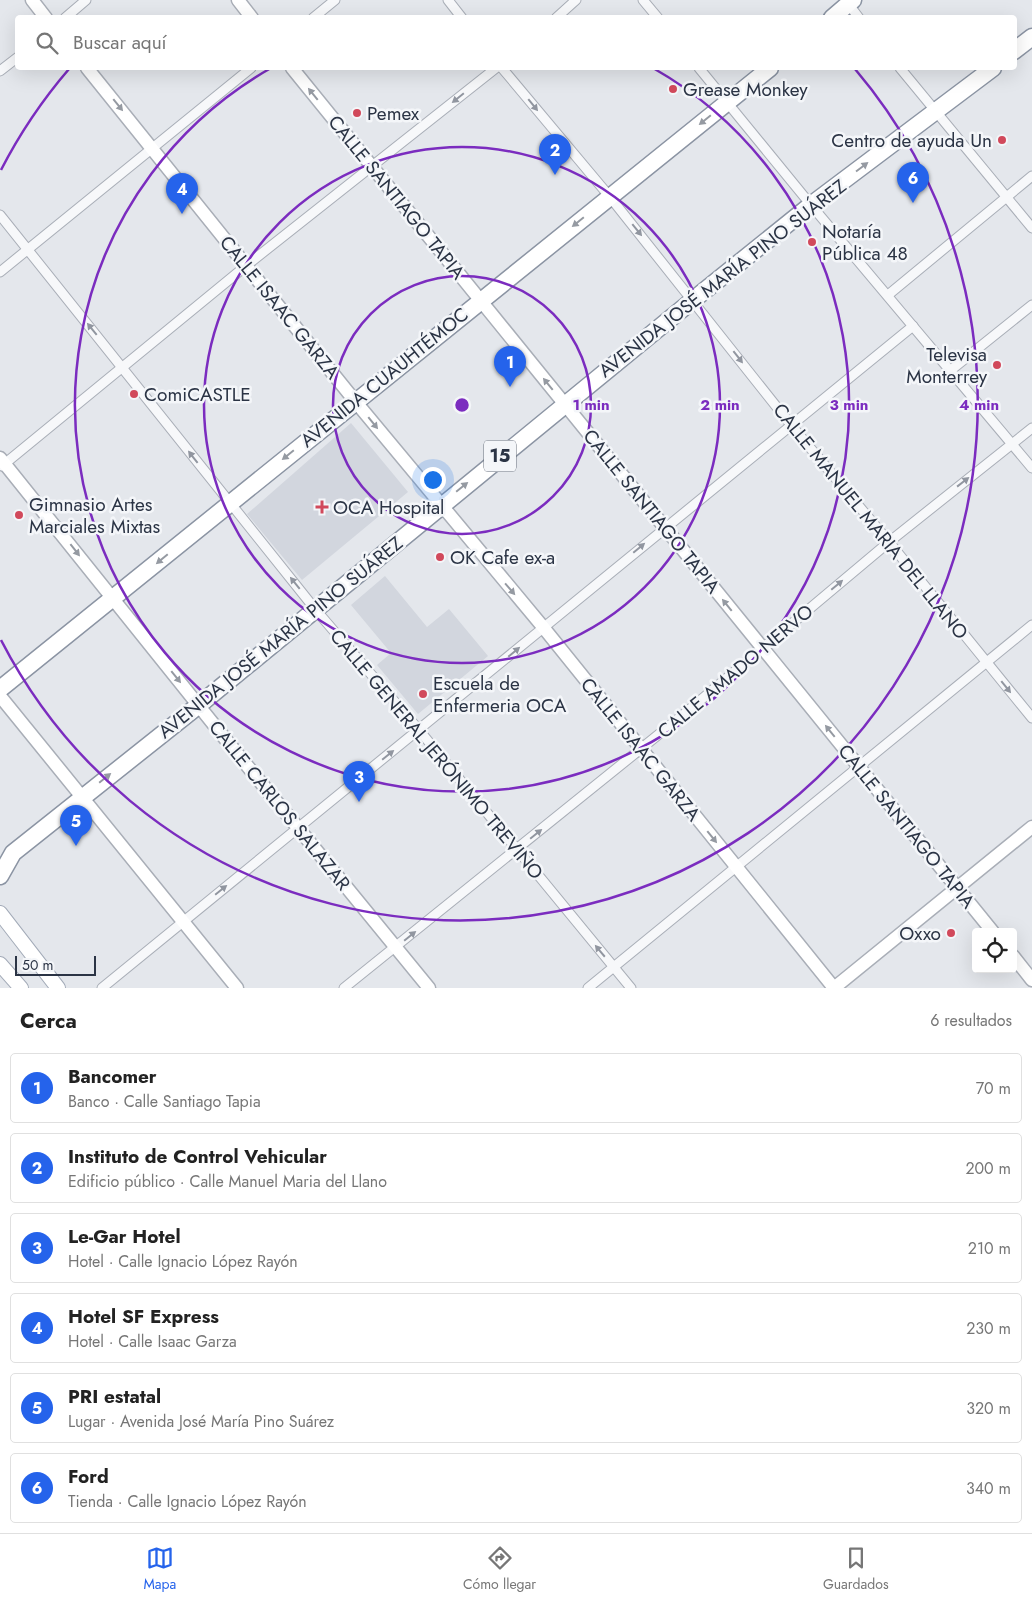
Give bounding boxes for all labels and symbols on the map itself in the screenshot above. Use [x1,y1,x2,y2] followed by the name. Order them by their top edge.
[683,76,808,103] place label: Grease Monkey
[667,83,679,95] marker: Grease Monkey
[308,88,319,101] one-way arrow
[451,92,464,103] one-way arrow
[527,98,538,111] one-way arrow
[112,99,123,112] one-way arrow
[367,100,419,127] place label: Pemex
[351,107,363,119] marker: Pemex
[322,109,472,285] street label: CALLE SANTIAGO TAPIA
[698,114,711,125] one-way arrow
[831,127,992,154] place label: Centro de ayuda Un
[539,134,571,175] pin: 2
[996,134,1008,146] marker: Centro de ayuda Un
[855,162,868,173] one-way arrow
[897,162,929,203] pin: 6
[166,173,198,214] pin: 4
[593,173,852,384] street label: AVENIDA JOSÉ MARÍA PINO SUÁREZ
[572,216,585,227] one-way arrow
[822,218,908,267] place label: Notaría Pública 48
[631,223,642,236] one-way arrow
[213,230,346,385] street label: CALLE ISAAC GARZA
[806,236,818,248] marker: Notaría Pública 48
[295,301,474,454] street label: AVENIDA CUAUHTÉMOC
[86,323,97,336] one-way arrow
[906,341,988,390] place label: Televisa Monterrey
[494,346,526,387] pin: 1
[732,351,743,364] one-way arrow
[991,359,1003,371] marker: Televisa Monterrey
[543,377,554,390] one-way arrow
[144,381,251,408] place label: ComiCASTLE
[128,388,140,400] marker: ComiCASTLE
[572,394,610,416] text: 1 min
[700,394,740,416] text: 2 min
[830,394,868,416] text: 3 min
[959,394,999,416] text: 4 min
[453,396,471,414] centre of rings
[767,397,974,645] street label: CALLE MANUEL MARIA DEL LLANO
[367,417,378,430] one-way arrow
[577,423,727,599] street label: CALLE SANTIAGO TAPIA
[484,441,516,472] road number: 15
[187,450,198,463] one-way arrow
[282,450,295,461] one-way arrow
[420,467,446,493] your location
[956,477,969,488] one-way arrow
[455,482,468,493] one-way arrow
[29,491,160,540] place label: Gimnasio Artes Marciales Mixtas
[333,494,444,521] place label: OCA Hospital
[315,500,329,514] marker: OCA Hospital
[13,509,25,521] marker: Gimnasio Artes Marciales Mixtas
[152,530,408,745] street label: AVENIDA JOSÉ MARÍA PINO SUÁREZ
[69,543,80,556] one-way arrow
[633,543,645,554] one-way arrow
[450,544,555,571] place label: OK Cafe ex-a
[434,551,446,563] marker: OK Cafe ex-a
[156,553,169,564] one-way arrow
[289,577,300,590] one-way arrow
[830,580,843,591] one-way arrow
[504,582,516,594] one-way arrow
[652,598,819,745] street label: CALLE AMADO NERVO
[722,599,733,612] one-way arrow
[324,623,550,885] street label: CALLE GENERAL JERÓNIMO TREVIÑO
[507,646,520,657] one-way arrow
[171,670,182,683] one-way arrow
[433,670,567,719] place label: Escuela de Enfermeria OCA
[574,672,707,827] street label: CALLE ISAAC GARZA
[1001,680,1012,693] one-way arrow
[417,688,429,700] marker: Escuela de Enfermeria OCA
[203,715,357,896] street label: CALLE CARLOS SALAZAR
[825,725,836,738] one-way arrow
[832,738,982,914] street label: CALLE SANTIAGO TAPIA
[382,750,395,761] one-way arrow
[343,761,375,802] pin: 3
[98,772,111,783] one-way arrow
[60,805,92,846] pin: 5
[529,828,542,839] one-way arrow
[706,830,717,843] one-way arrow
[214,885,227,896] one-way arrow
[899,920,941,947] place label: Oxxo
[945,927,957,939] marker: Oxxo
[404,931,416,942] one-way arrow
[594,944,605,957] one-way arrow
[15,953,96,976] scale bar

